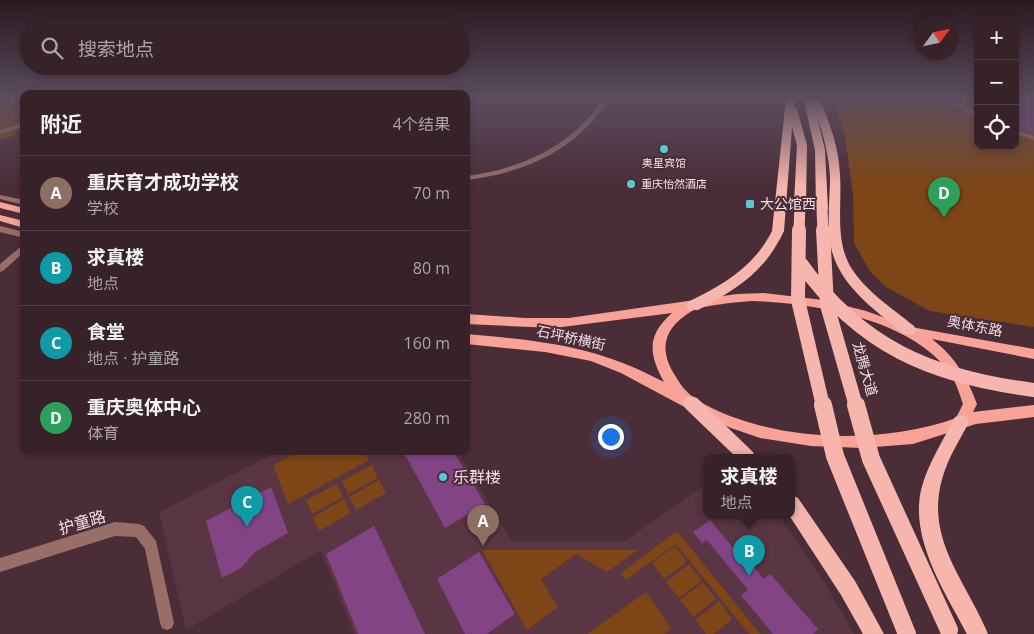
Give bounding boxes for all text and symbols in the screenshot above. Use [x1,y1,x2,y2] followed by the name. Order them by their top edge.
[914,15,959,60] north arrow
[974,15,1019,150] map controls
[974,15,1019,60] button: +
[20,20,470,75] search box
[38,34,66,62] icon: search
[78,36,154,62] text: 搜索地点
[974,60,1019,105] button: −
[974,105,1019,150] button: locate
[40,110,82,138] text: 附近
[393,113,450,135] text: 4个结果
[658,143,670,155] marker: 奥星宾馆
[642,155,686,170] place label: 奥星宾馆
[87,169,239,195] text: 重庆育才成功学校
[641,176,707,191] place label: 重庆怡然酒店
[928,177,960,218] pin: D
[625,178,637,190] marker: 重庆怡然酒店
[50,182,62,204] text: A
[413,182,450,204] text: 70 m
[760,194,816,213] place label: 大公馆西
[87,197,119,219] text: 学校
[744,198,756,210] marker: 大公馆西
[87,244,144,270] text: 求真楼
[51,257,61,279] text: B
[413,257,450,279] text: 80 m
[87,272,119,294] text: 地点
[946,311,1004,340] street label: 奥体东路
[87,319,125,345] text: 食堂
[535,321,607,354] street label: 石坪桥横街
[51,332,61,354] text: C
[404,332,450,354] text: 160 m
[849,339,882,398] street label: 龙腾大道
[87,347,180,369] text: 地点 · 护童路
[87,394,201,420] text: 重庆奥体中心
[50,407,62,429] text: D
[404,407,450,429] text: 280 m
[87,422,119,444] text: 体育
[598,424,624,450] your location
[703,454,795,519] popup
[720,463,778,489] text: 求真楼
[453,466,501,488] place label: 乐群楼
[437,471,449,483] marker: 乐群楼
[231,486,263,527] pin: C
[720,491,753,513] text: 地点
[56,505,108,539] street label: 护童路
[467,505,499,546] pin: A
[733,535,765,576] pin: B

